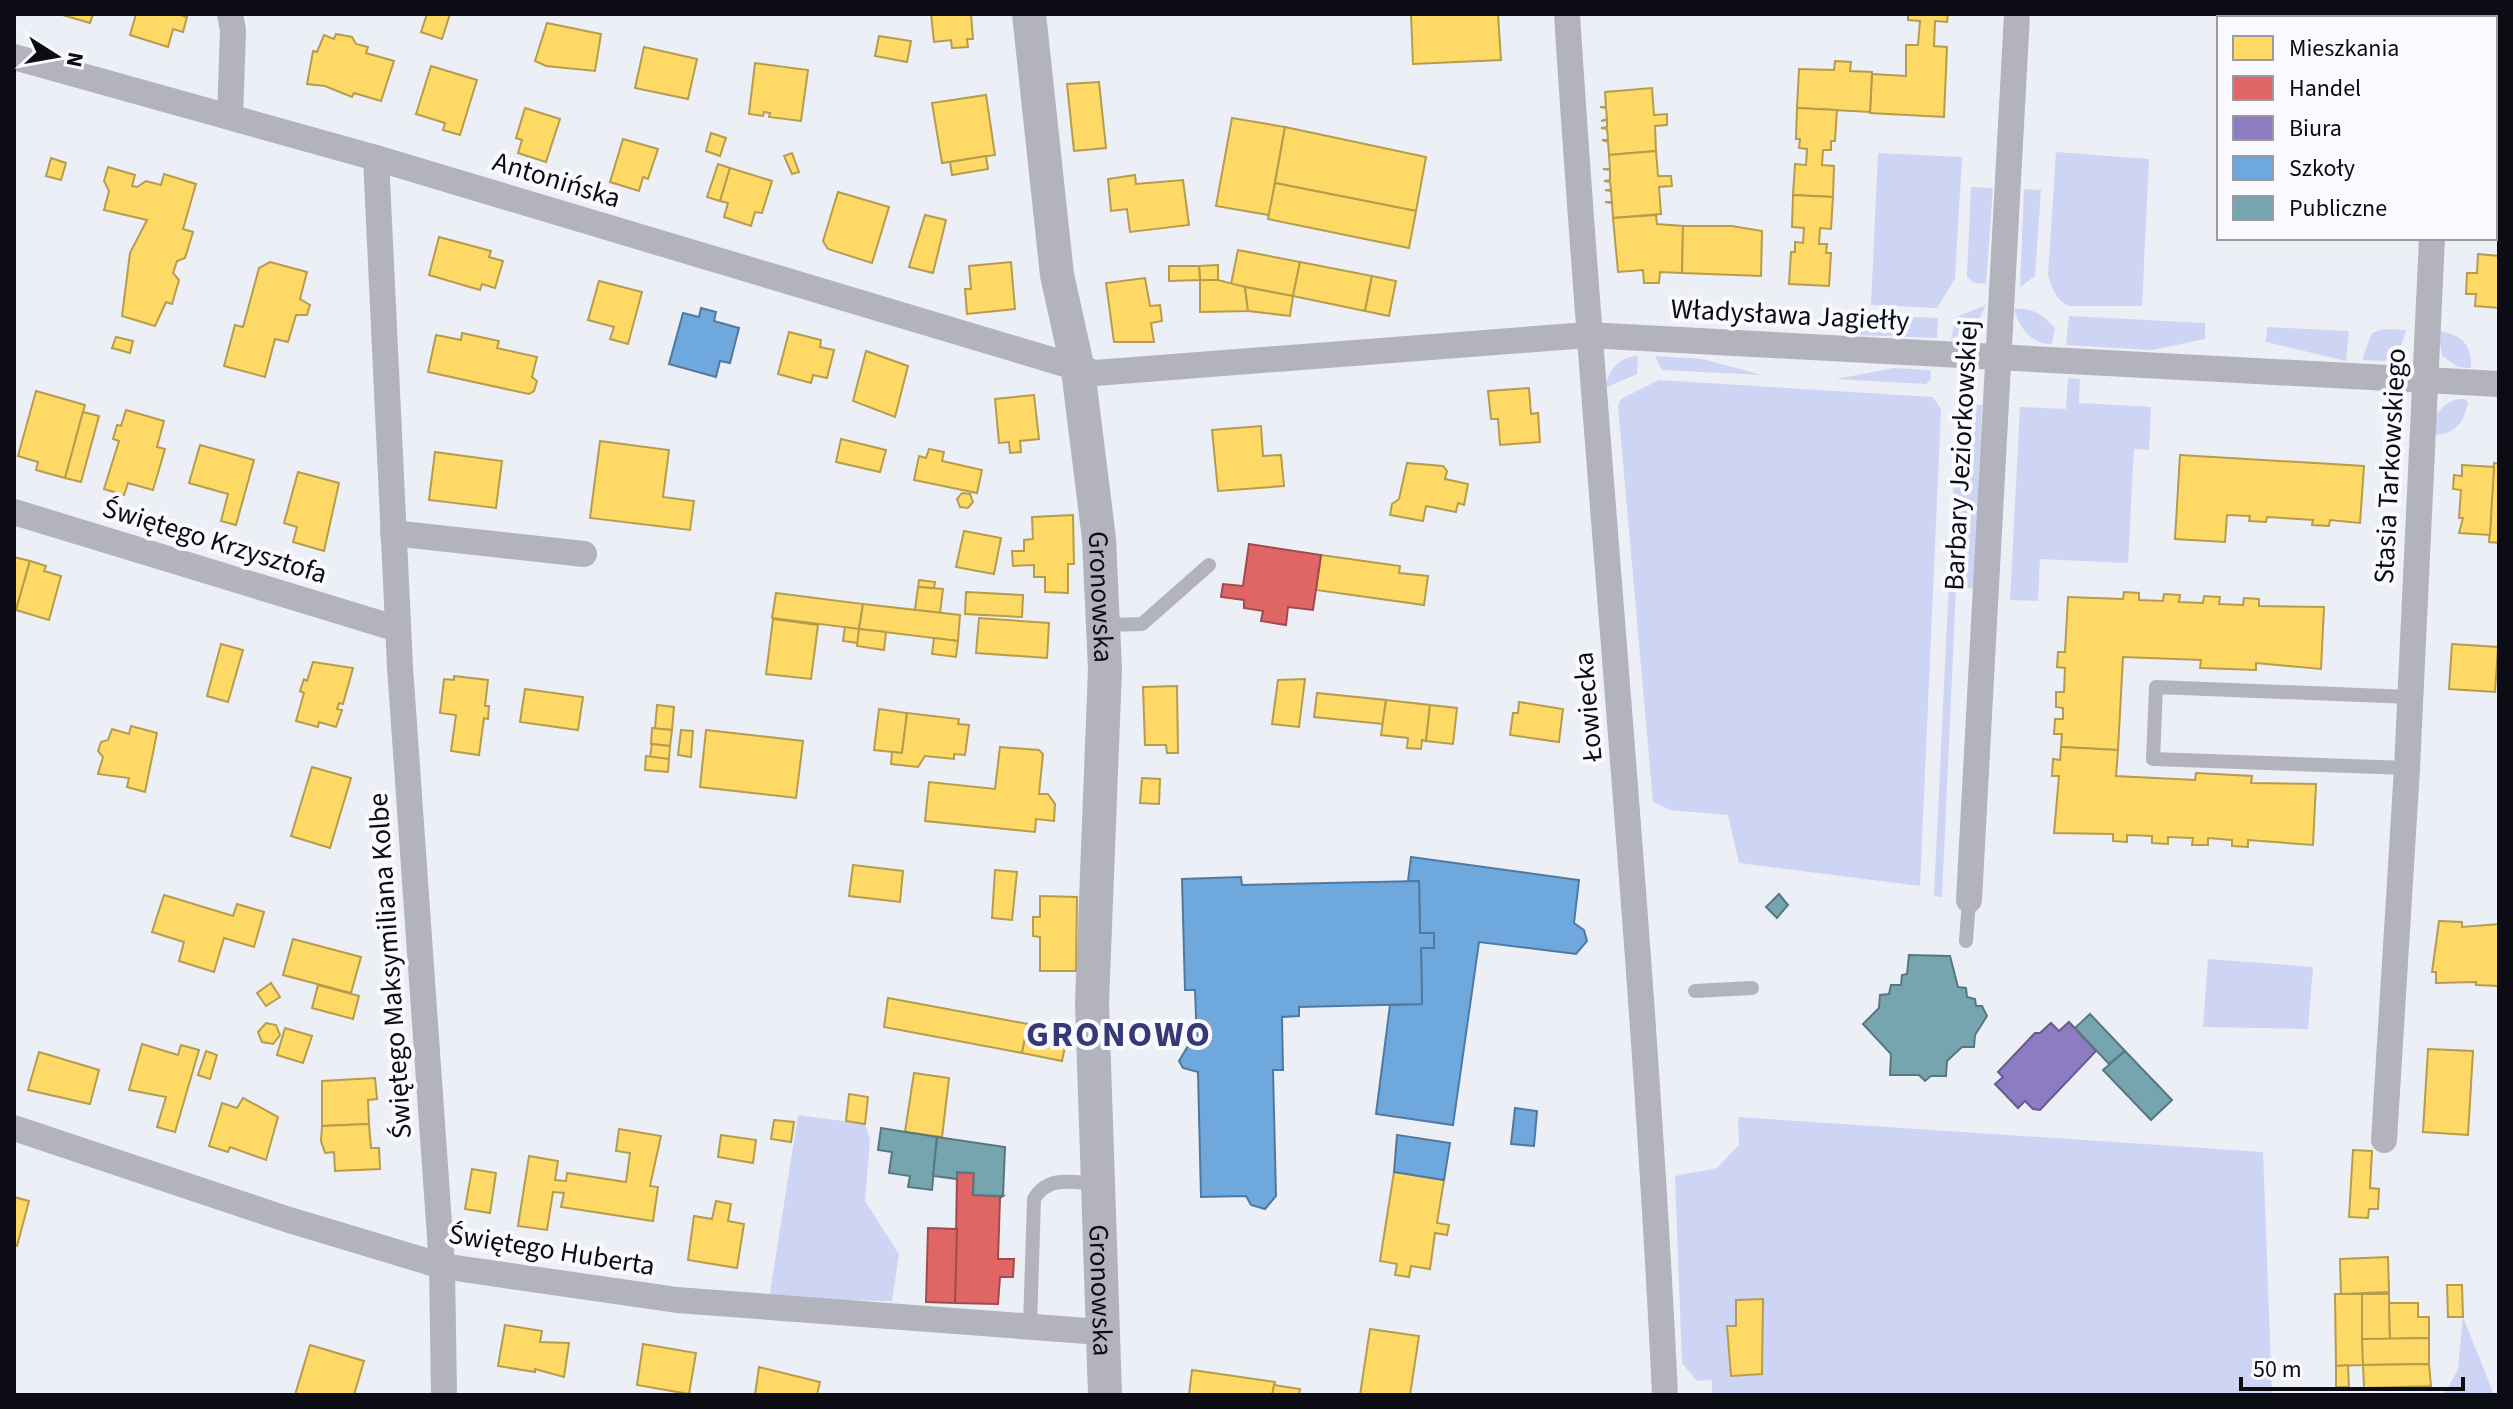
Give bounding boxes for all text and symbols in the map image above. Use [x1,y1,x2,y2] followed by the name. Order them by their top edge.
[16,16,96,96] north arrow
[2217,16,2497,240] legend
[2289,31,2399,66] text: Mieszkania
[58,49,92,70] text: N
[2289,71,2361,106] text: Handel
[2289,111,2342,146] text: Biura
[488,142,626,218] street label: Antonińska
[2289,151,2355,186] text: Szkoły
[2289,191,2387,226] text: Publiczne
[1670,289,1910,341] street label: Władysława Jagiełły
[1934,318,1988,592] street label: Barbary Jeziorkowskiej
[2364,347,2416,585] street label: Stasia Tarkowskiego
[97,488,332,594] street label: Świętego Krzysztofa
[1078,530,1124,664] street label: Gronowska
[1563,650,1613,765] street label: Łowiecka
[358,792,422,1140] street label: Świętego Maksymiliana Kolbe
[1026,1009,1212,1060] district label: GRONOWO
[446,1214,658,1286] street label: Świętego Huberta
[1078,1224,1123,1357] street label: Gronowska
[2241,1341,2463,1391] scale bar
[2253,1352,2302,1387] text: 50 m

